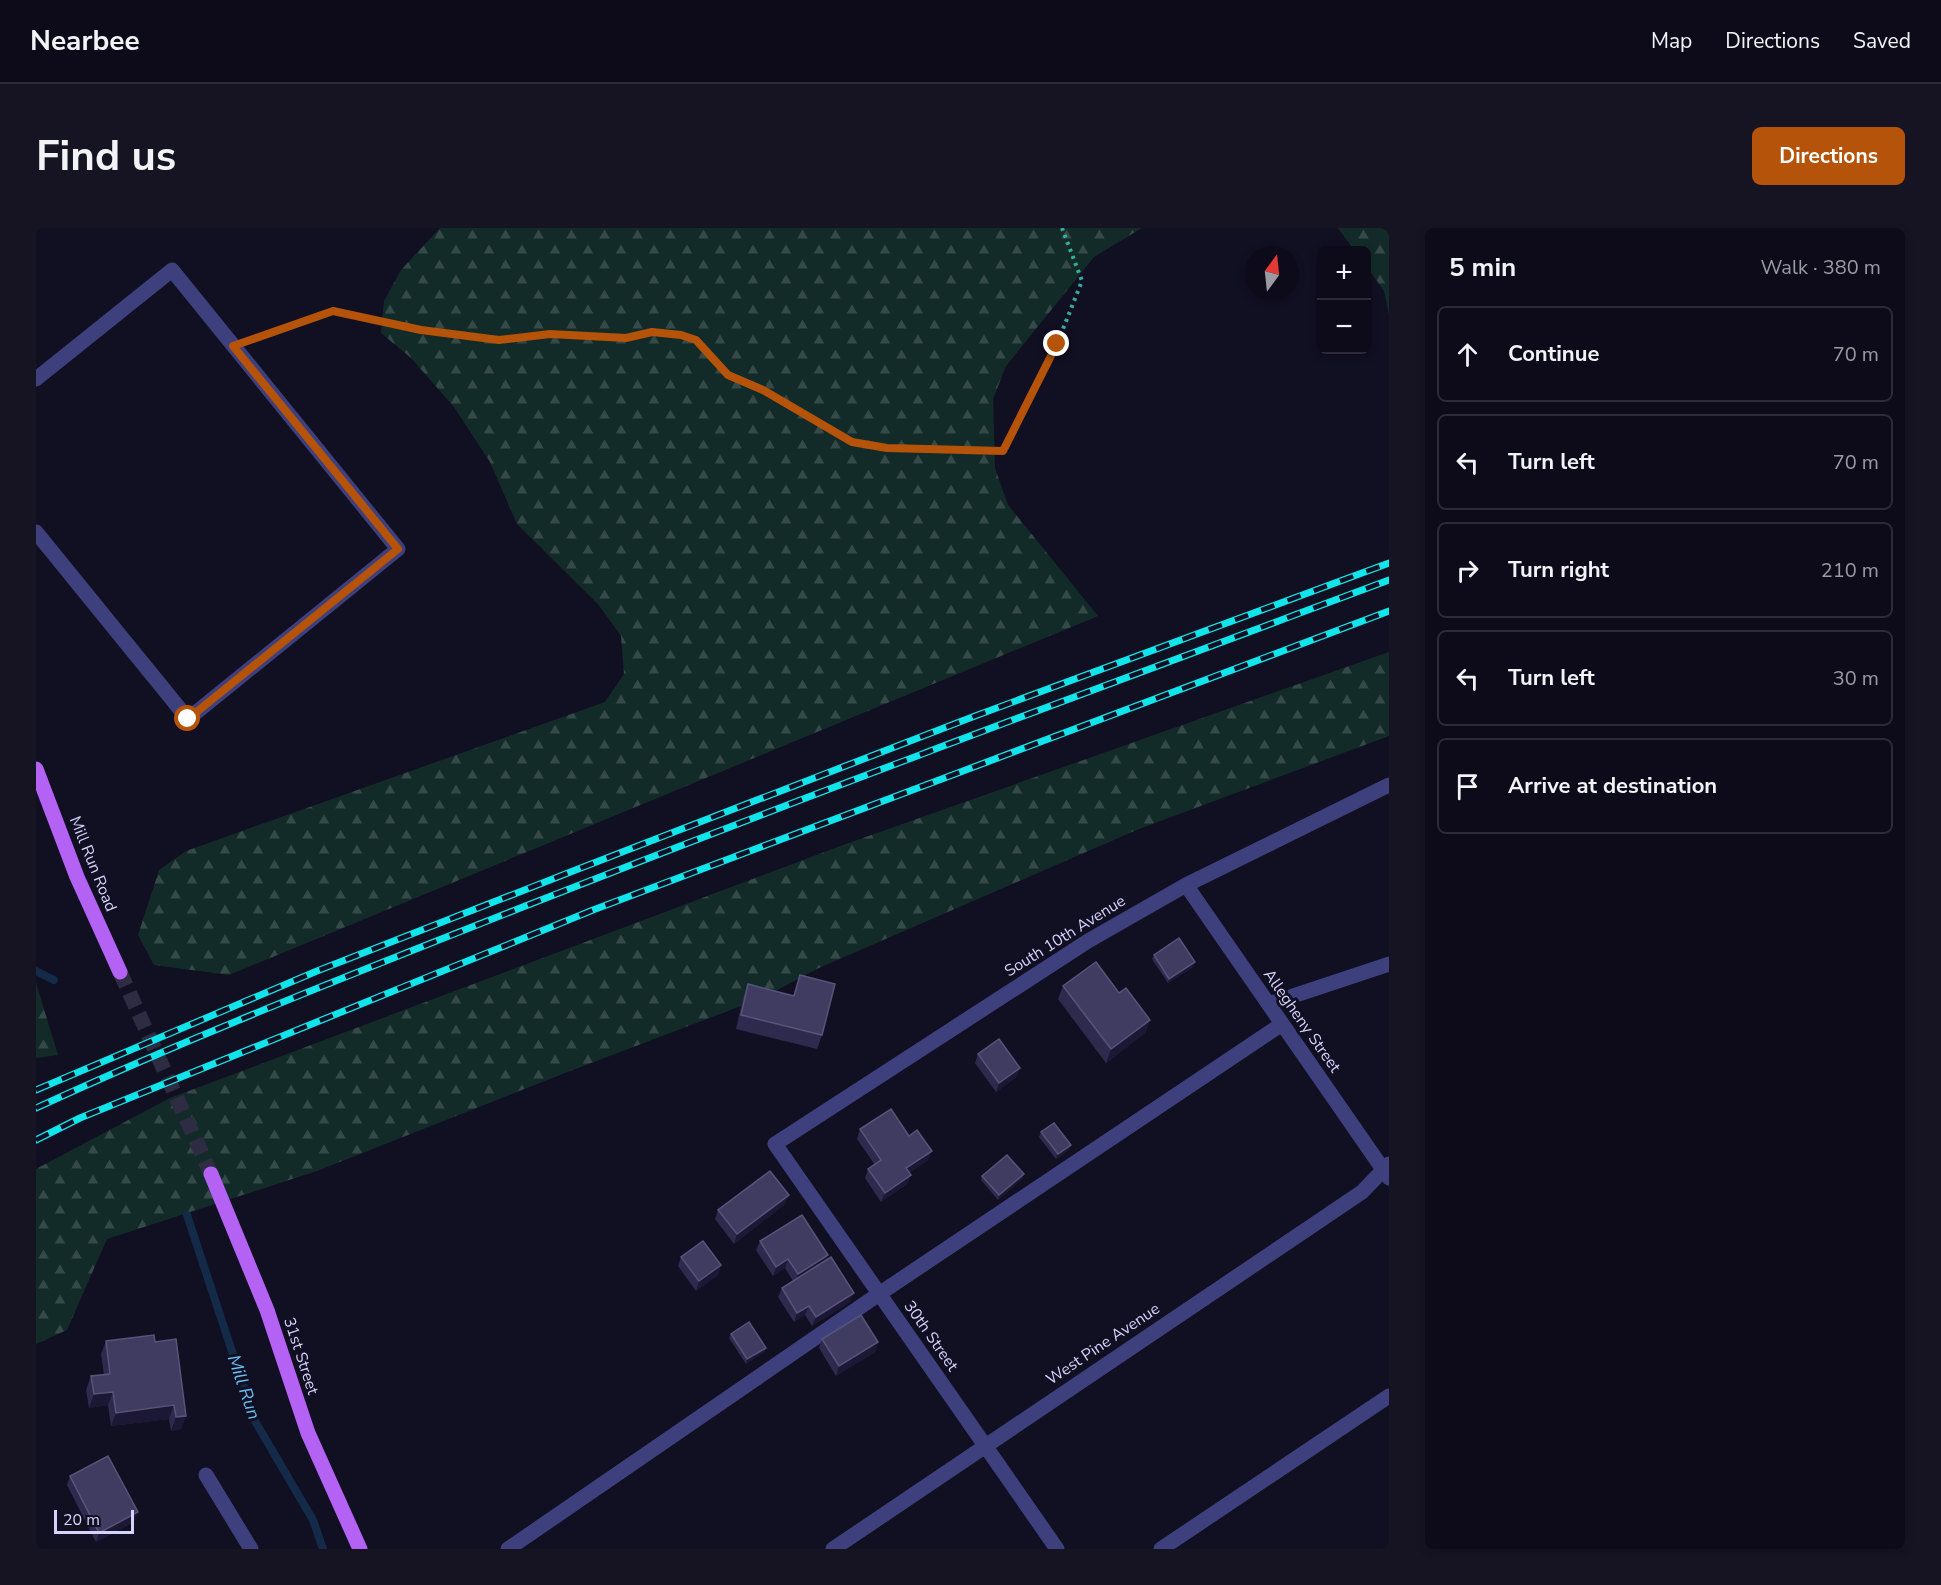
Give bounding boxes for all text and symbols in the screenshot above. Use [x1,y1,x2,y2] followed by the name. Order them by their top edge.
[30,22,140,60] text: Nearbee
[1651,27,1692,55] text: Map
[1725,27,1820,55] text: Directions
[1853,27,1911,55] text: Saved
[1752,127,1905,185] button: Directions
[36,128,176,185] text: Find us
[1245,246,1299,300] north arrow
[1317,246,1371,354] map controls
[1317,246,1371,300] button: +
[1449,250,1516,285] text: 5 min
[1761,254,1881,281] text: Walk · 380 m
[1317,300,1371,354] button: −
[1043,330,1069,356] route end
[1451,338,1484,371] icon: ahead
[1508,339,1599,369] text: Continue
[1833,341,1879,368] text: 70 m
[1451,446,1484,479] icon: left
[1508,447,1595,477] text: Turn left
[1833,449,1879,476] text: 70 m
[1451,554,1484,587] icon: right
[1508,555,1609,585] text: Turn right
[1821,557,1879,584] text: 210 m
[1451,662,1484,695] icon: left
[1508,663,1595,693] text: Turn left
[1833,665,1879,692] text: 30 m
[174,705,200,731] route start
[1451,770,1484,803] icon: arrive
[1508,771,1717,801] text: Arrive at destination
[64,813,122,915] street label: Mill Run Road
[1000,890,1130,982] street label: South 10th Avenue
[1258,965,1346,1077] street label: Allegheny Street
[899,1296,964,1376] street label: 30th Street
[1042,1298,1164,1390] street label: West Pine Avenue
[278,1314,324,1398] street label: 31st Street
[222,1351,266,1423] water label: Mill Run
[54,1507,134,1534] scale bar
[63,1509,100,1531] text: 20 m

